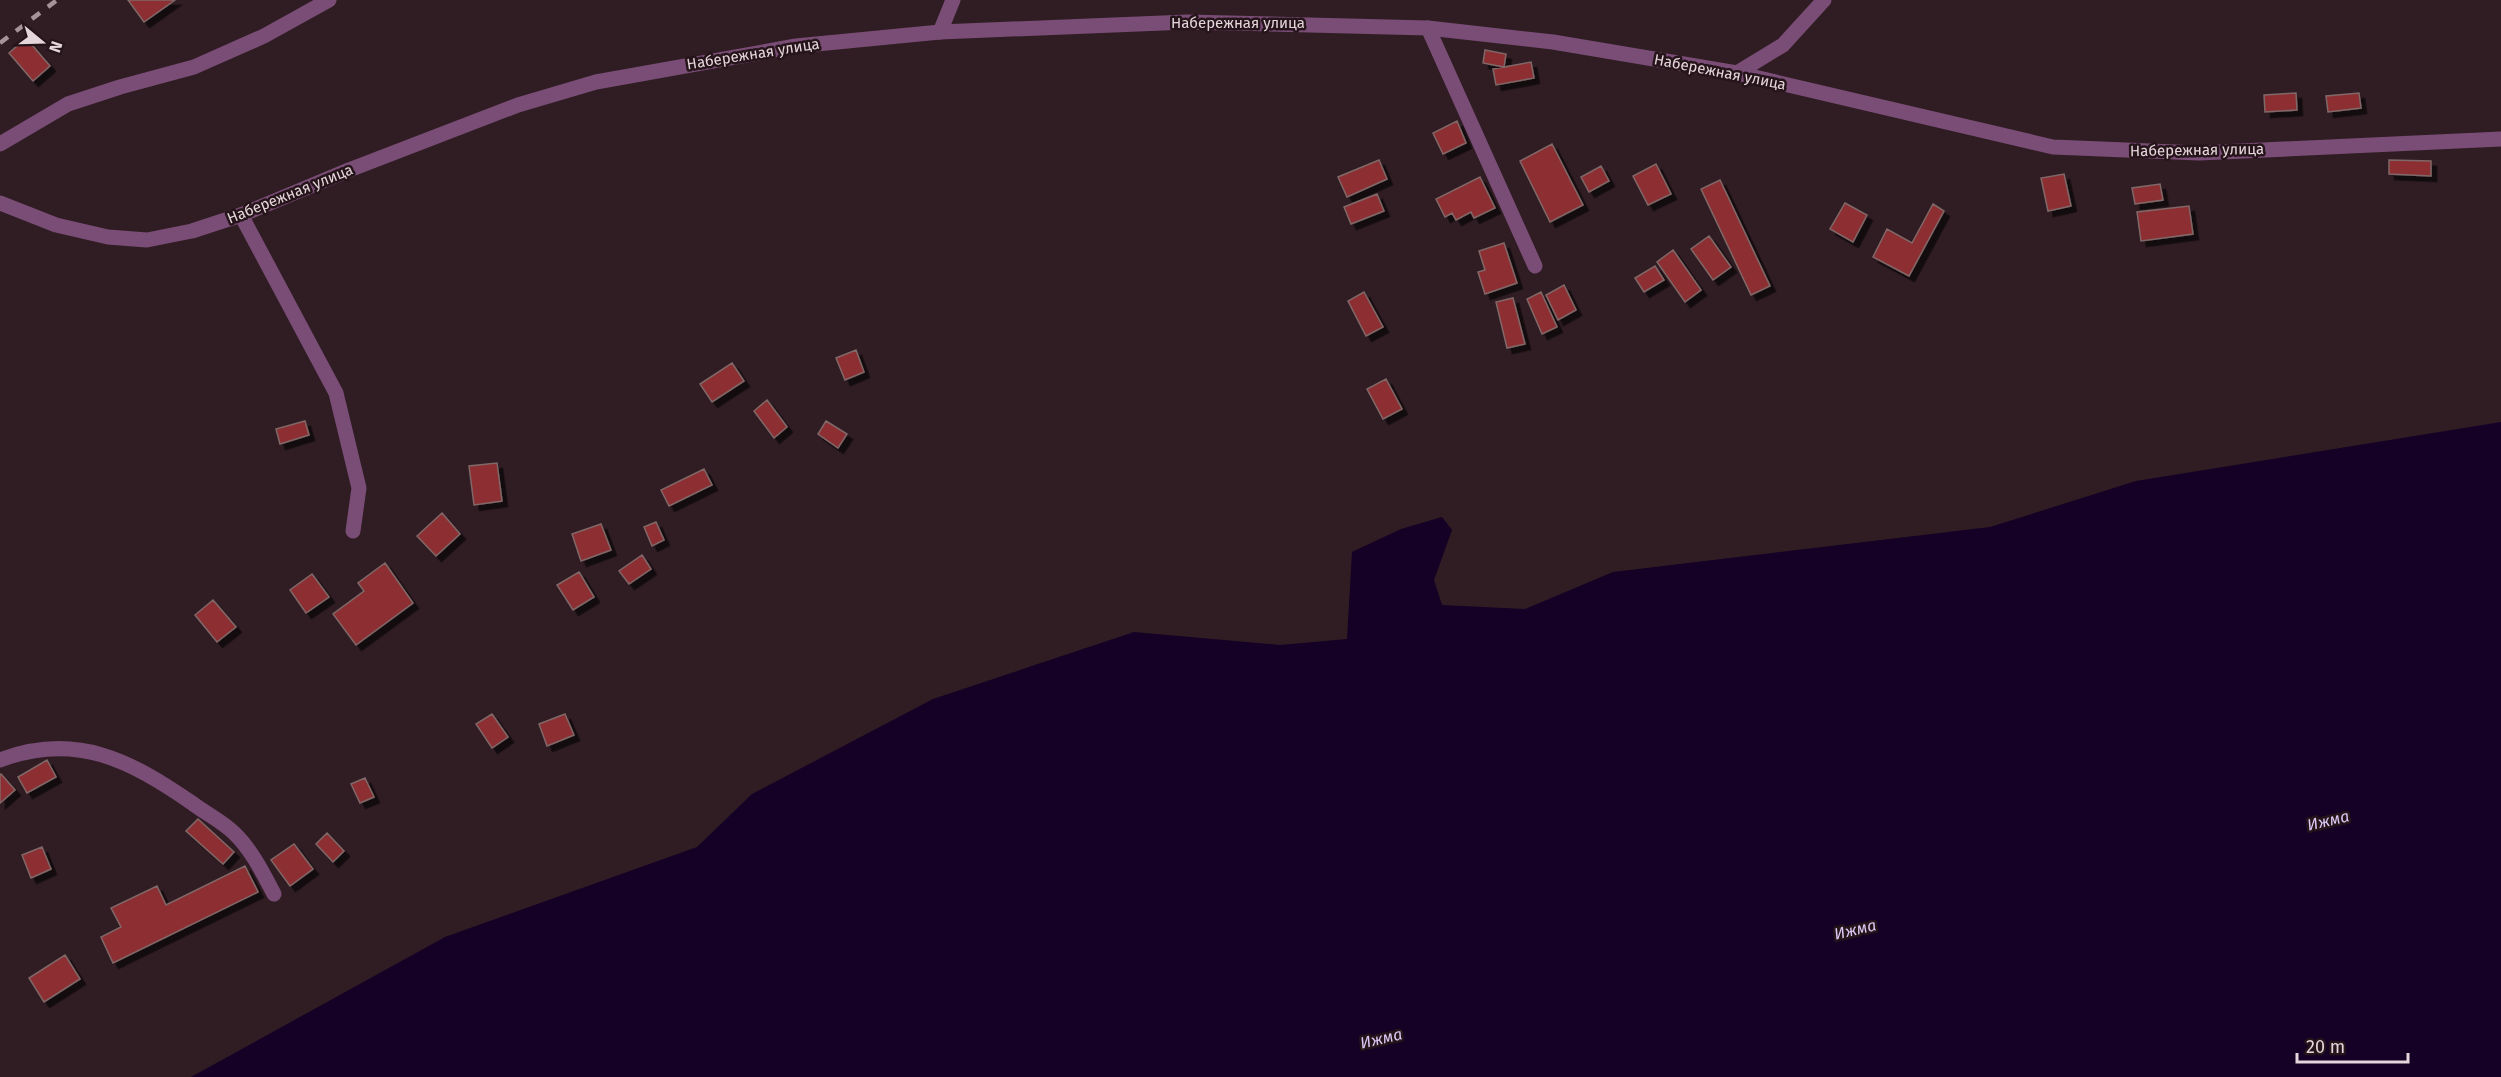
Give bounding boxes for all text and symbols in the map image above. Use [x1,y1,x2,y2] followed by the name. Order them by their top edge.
[12,12,72,72] north arrow
[1171,14,1305,32] street label: Набережная улица
[685,35,821,73] street label: Набережная улица
[45,39,66,55] text: N
[1652,50,1788,94] street label: Набережная улица
[2130,140,2264,160] street label: Набережная улица
[224,161,356,227] street label: Набережная улица
[2305,806,2351,835] water label: Ижма
[1832,915,1878,944] water label: Ижма
[1358,1024,1404,1053] water label: Ижма
[2297,1026,2408,1064] scale bar
[2306,1036,2345,1058] text: 20 m

